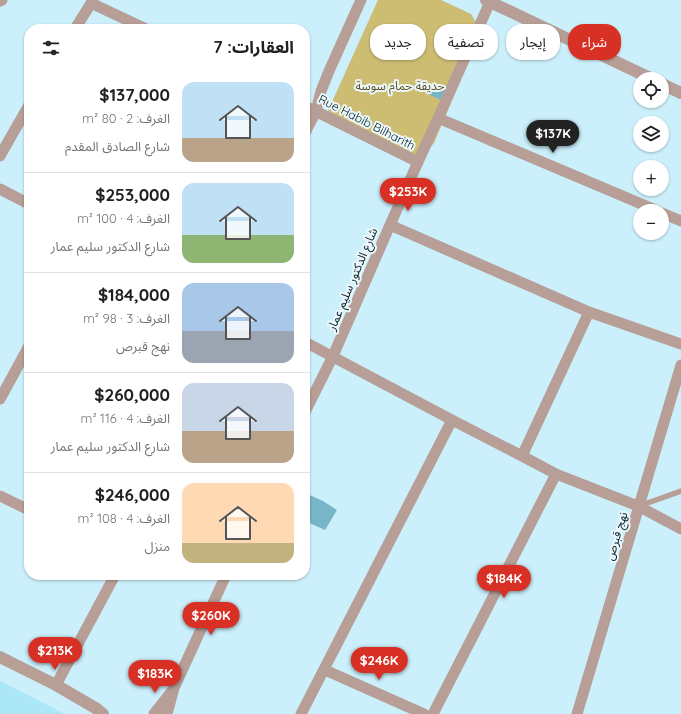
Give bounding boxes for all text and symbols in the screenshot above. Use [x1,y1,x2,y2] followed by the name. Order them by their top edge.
[370,24,426,60] chip: جديد
[434,24,498,60] chip: تصفية
[506,24,560,60] chip: إيجار
[568,24,621,60] chip: شراء
[213,36,294,57] text: العقارات: 7
[40,37,62,59] icon: filters
[633,72,669,240] map controls
[633,72,669,108] button: locate
[356,78,444,95] park label: حديقة حمام سوسة
[99,84,170,105] text: $137,000
[316,91,418,153] street label: Rue Habib Bilharith
[214,98,262,146] icon: home
[82,110,170,126] text: الغرف: 2 · 80 m²
[633,116,669,152] button: layers
[525,120,581,154] pin: $137K
[535,125,571,141] text: $137K
[65,138,170,154] text: شارع الصادق المقدم
[633,160,669,196] button: +
[380,178,436,212] pin: $253K
[389,183,427,199] text: $253K
[95,184,170,205] text: $253,000
[214,199,262,247] icon: home
[633,204,669,240] button: −
[77,210,170,226] text: الغرف: 4 · 100 m²
[323,225,382,334] street label: شارع الدكتور سليم عمار
[51,238,170,254] text: شارع الدكتور سليم عمار
[98,284,170,305] text: $184,000
[214,299,262,347] icon: home
[83,310,170,326] text: الغرف: 3 · 98 m²
[116,338,170,354] text: نهج قبرص
[94,384,170,405] text: $260,000
[214,399,262,447] icon: home
[81,410,170,426] text: الغرف: 4 · 116 m²
[51,438,170,454] text: شارع الدكتور سليم عمار
[95,484,170,505] text: $246,000
[214,499,262,547] icon: home
[78,510,170,526] text: الغرف: 4 · 108 m²
[602,510,632,563] street label: نهج قبرص
[145,538,170,554] text: منزل
[476,565,532,599] pin: $184K
[486,570,522,586] text: $184K
[183,602,239,636] pin: $260K
[192,607,230,623] text: $260K
[27,637,83,671] pin: $213K
[37,642,73,658] text: $213K
[351,647,407,681] pin: $246K
[360,652,398,668] text: $246K
[127,660,183,694] pin: $183K
[137,665,173,681] text: $183K

